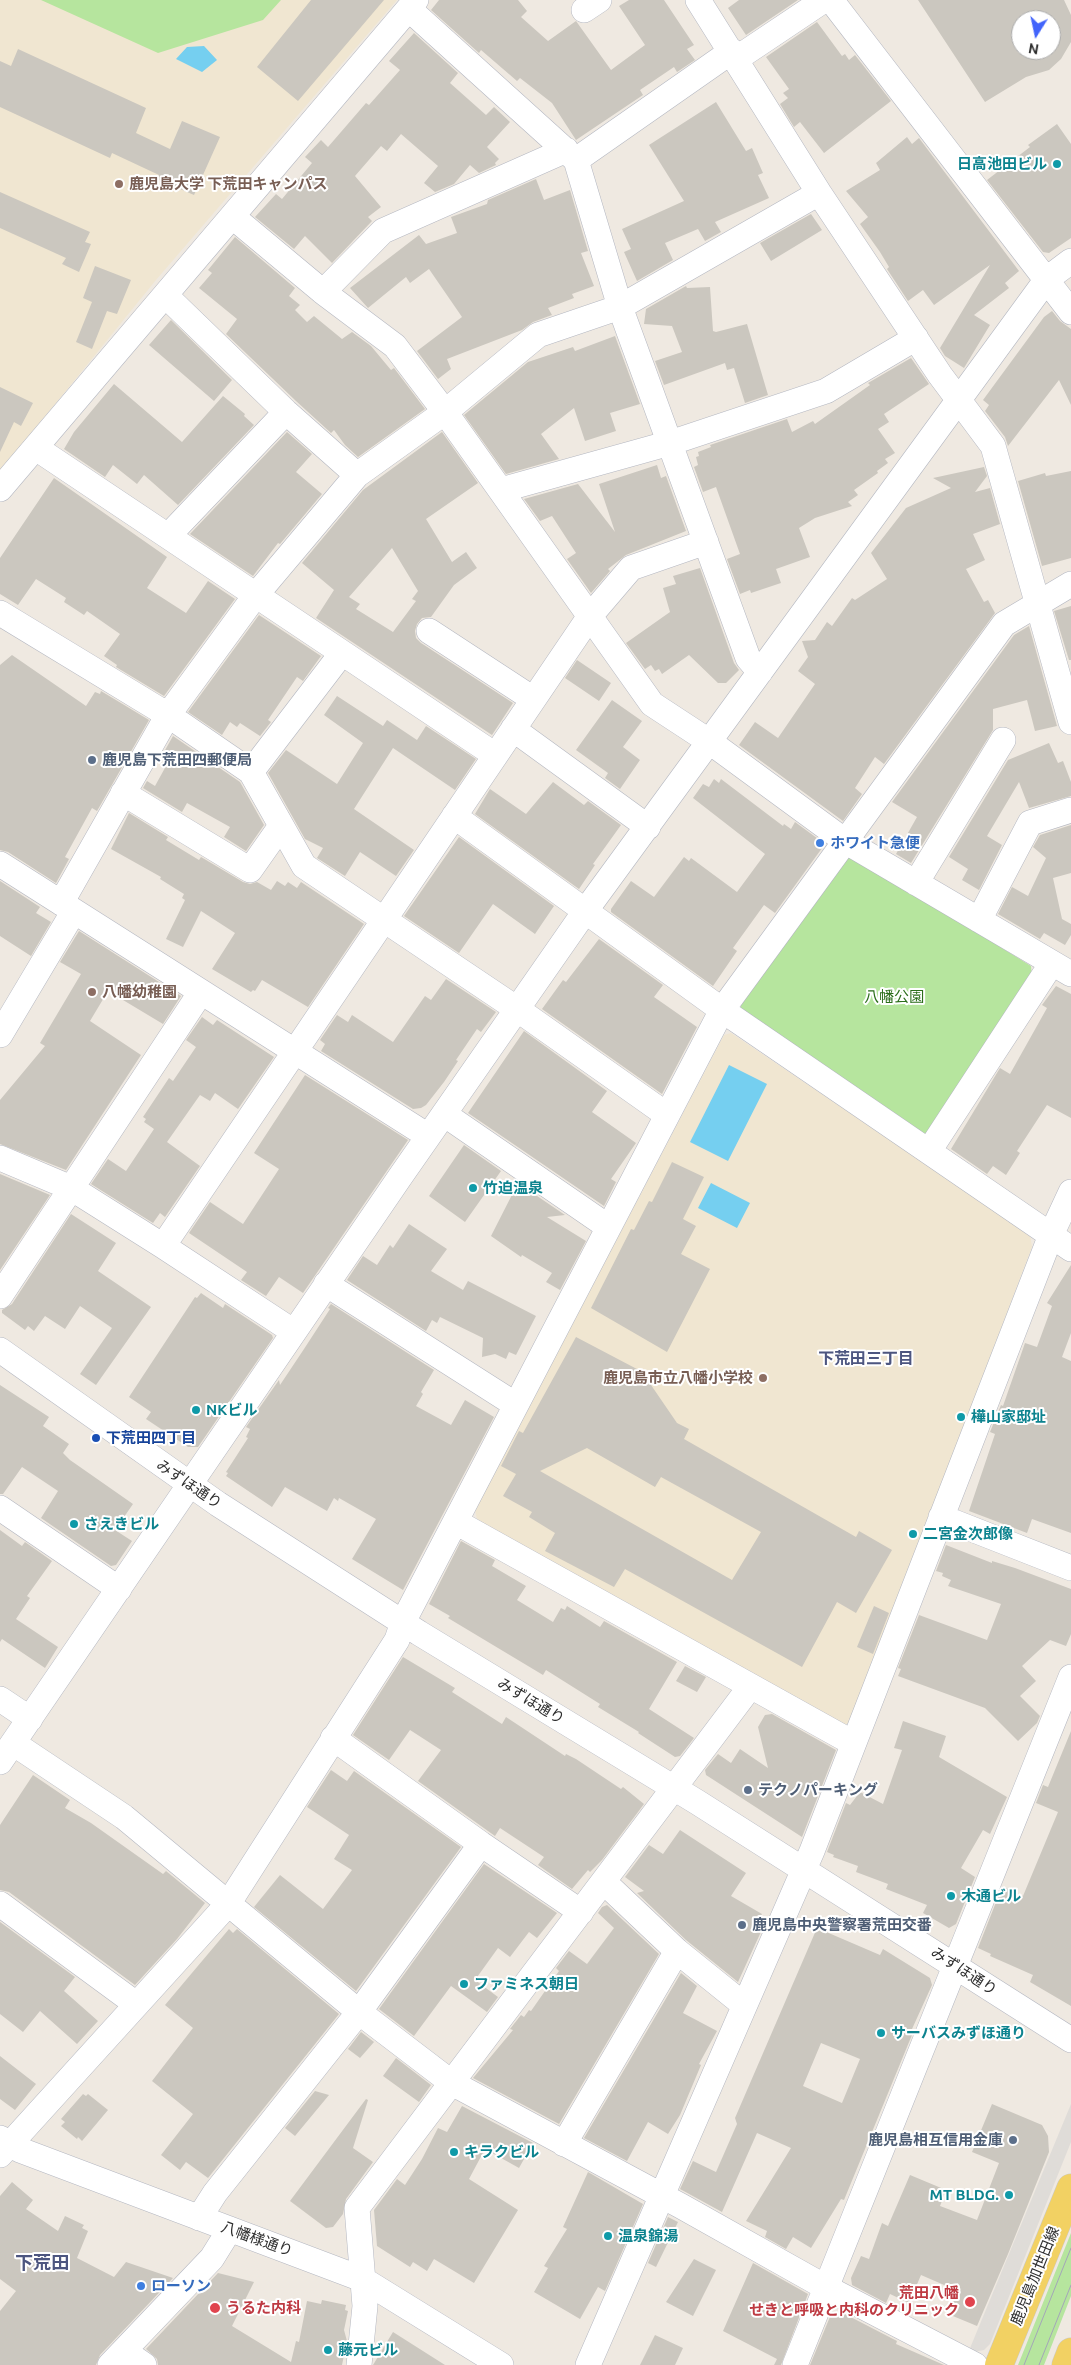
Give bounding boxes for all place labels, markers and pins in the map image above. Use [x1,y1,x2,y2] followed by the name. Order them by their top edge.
[957,155,1047,173] place label: 日高池田ビル
[1051,158,1063,170] marker: 日高池田ビル
[129,175,328,193] place label: 鹿児島大学 下荒田キャンパス
[113,178,125,190] marker: 鹿児島大学 下荒田キャンパス
[102,751,252,769] place label: 鹿児島下荒田四郵便局
[86,754,98,766] marker: 鹿児島下荒田四郵便局
[830,834,920,852] place label: ホワイト急便
[814,837,826,849] marker: ホワイト急便
[102,983,177,1001] place label: 八幡幼稚園
[86,986,98,998] marker: 八幡幼稚園
[483,1179,543,1197] place label: 竹迫温泉
[467,1182,479,1194] marker: 竹迫温泉
[603,1369,753,1387] place label: 鹿児島市立八幡小学校
[757,1372,769,1384] marker: 鹿児島市立八幡小学校
[206,1401,257,1419] place label: NKビル
[190,1404,202,1416] marker: NKビル
[971,1408,1046,1426] place label: 樺山家邸址
[955,1411,967,1423] marker: 樺山家邸址
[106,1429,196,1447] place label: 下荒田四丁目
[90,1432,102,1444] marker: 下荒田四丁目
[84,1515,159,1533] place label: さえきビル
[68,1518,80,1530] marker: さえきビル
[923,1525,1013,1543] place label: 二宮金次郎像
[907,1528,919,1540] marker: 二宮金次郎像
[758,1781,878,1799] place label: テクノパーキング
[742,1784,754,1796] marker: テクノパーキング
[961,1887,1021,1905] place label: 木通ビル
[945,1890,957,1902] marker: 木通ビル
[752,1916,932,1934] place label: 鹿児島中央警察署荒田交番
[736,1919,748,1931] marker: 鹿児島中央警察署荒田交番
[474,1975,579,1993] place label: ファミネス朝日
[458,1978,470,1990] marker: ファミネス朝日
[891,2024,1026,2042] place label: サーバスみずほ通り
[875,2027,887,2039] marker: サーバスみずほ通り
[868,2131,1003,2149] place label: 鹿児島相互信用金庫
[1007,2134,1019,2146] marker: 鹿児島相互信用金庫
[464,2143,539,2161] place label: キラクビル
[448,2146,460,2158] marker: キラクビル
[930,2186,999,2204] place label: MT BLDG.
[1003,2189,1015,2201] marker: MT BLDG.
[618,2227,678,2245] place label: 温泉錦湯
[602,2230,614,2242] marker: 温泉錦湯
[151,2277,211,2295] place label: ローソン
[135,2280,147,2292] marker: ローソン
[749,2284,959,2319] place label: 荒田八幡 せきと呼吸と内科のクリニック
[963,2295,977,2309] marker: 荒田八幡 せきと呼吸と内科のクリニック
[226,2299,301,2317] place label: うるた内科
[208,2301,222,2315] marker: うるた内科
[338,2341,398,2359] place label: 藤元ビル
[322,2344,334,2356] marker: 藤元ビル

